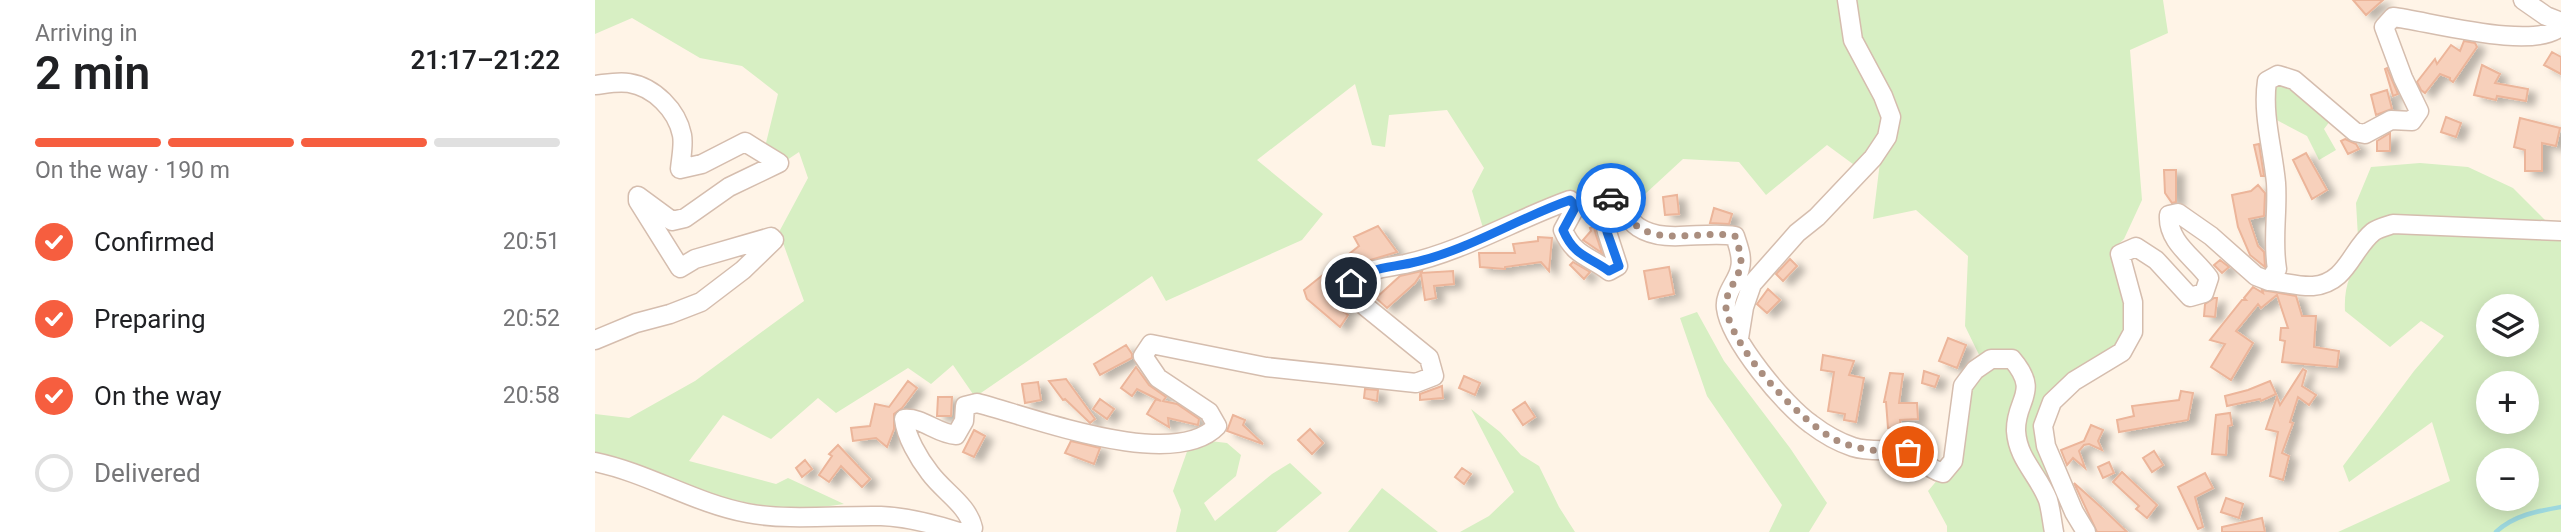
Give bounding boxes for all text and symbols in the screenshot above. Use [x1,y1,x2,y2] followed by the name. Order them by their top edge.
[35,20,138,47] text: Arriving in
[410,45,560,75] text: 21:17–21:22
[35,46,150,100] text: 2 min
[35,157,230,184] text: On the way · 190 m
[1576,163,1646,233] courier
[1592,179,1630,217] icon: car
[35,223,73,261] icon: check
[94,227,215,257] text: Confirmed
[503,228,560,255] text: 20:51
[1321,253,1381,313] pin
[1332,264,1370,302] icon: home
[2476,294,2539,511] map controls
[2476,294,2539,357] button: layers
[35,300,73,338] icon: check
[94,304,206,334] text: Preparing
[503,305,560,332] text: 20:52
[2476,371,2539,434] button: +
[35,377,73,415] icon: check
[94,381,222,411] text: On the way
[503,382,560,409] text: 20:58
[1878,422,1938,482] pin
[1889,433,1927,471] icon: bag
[2476,448,2539,511] button: −
[94,458,201,488] text: Delivered

